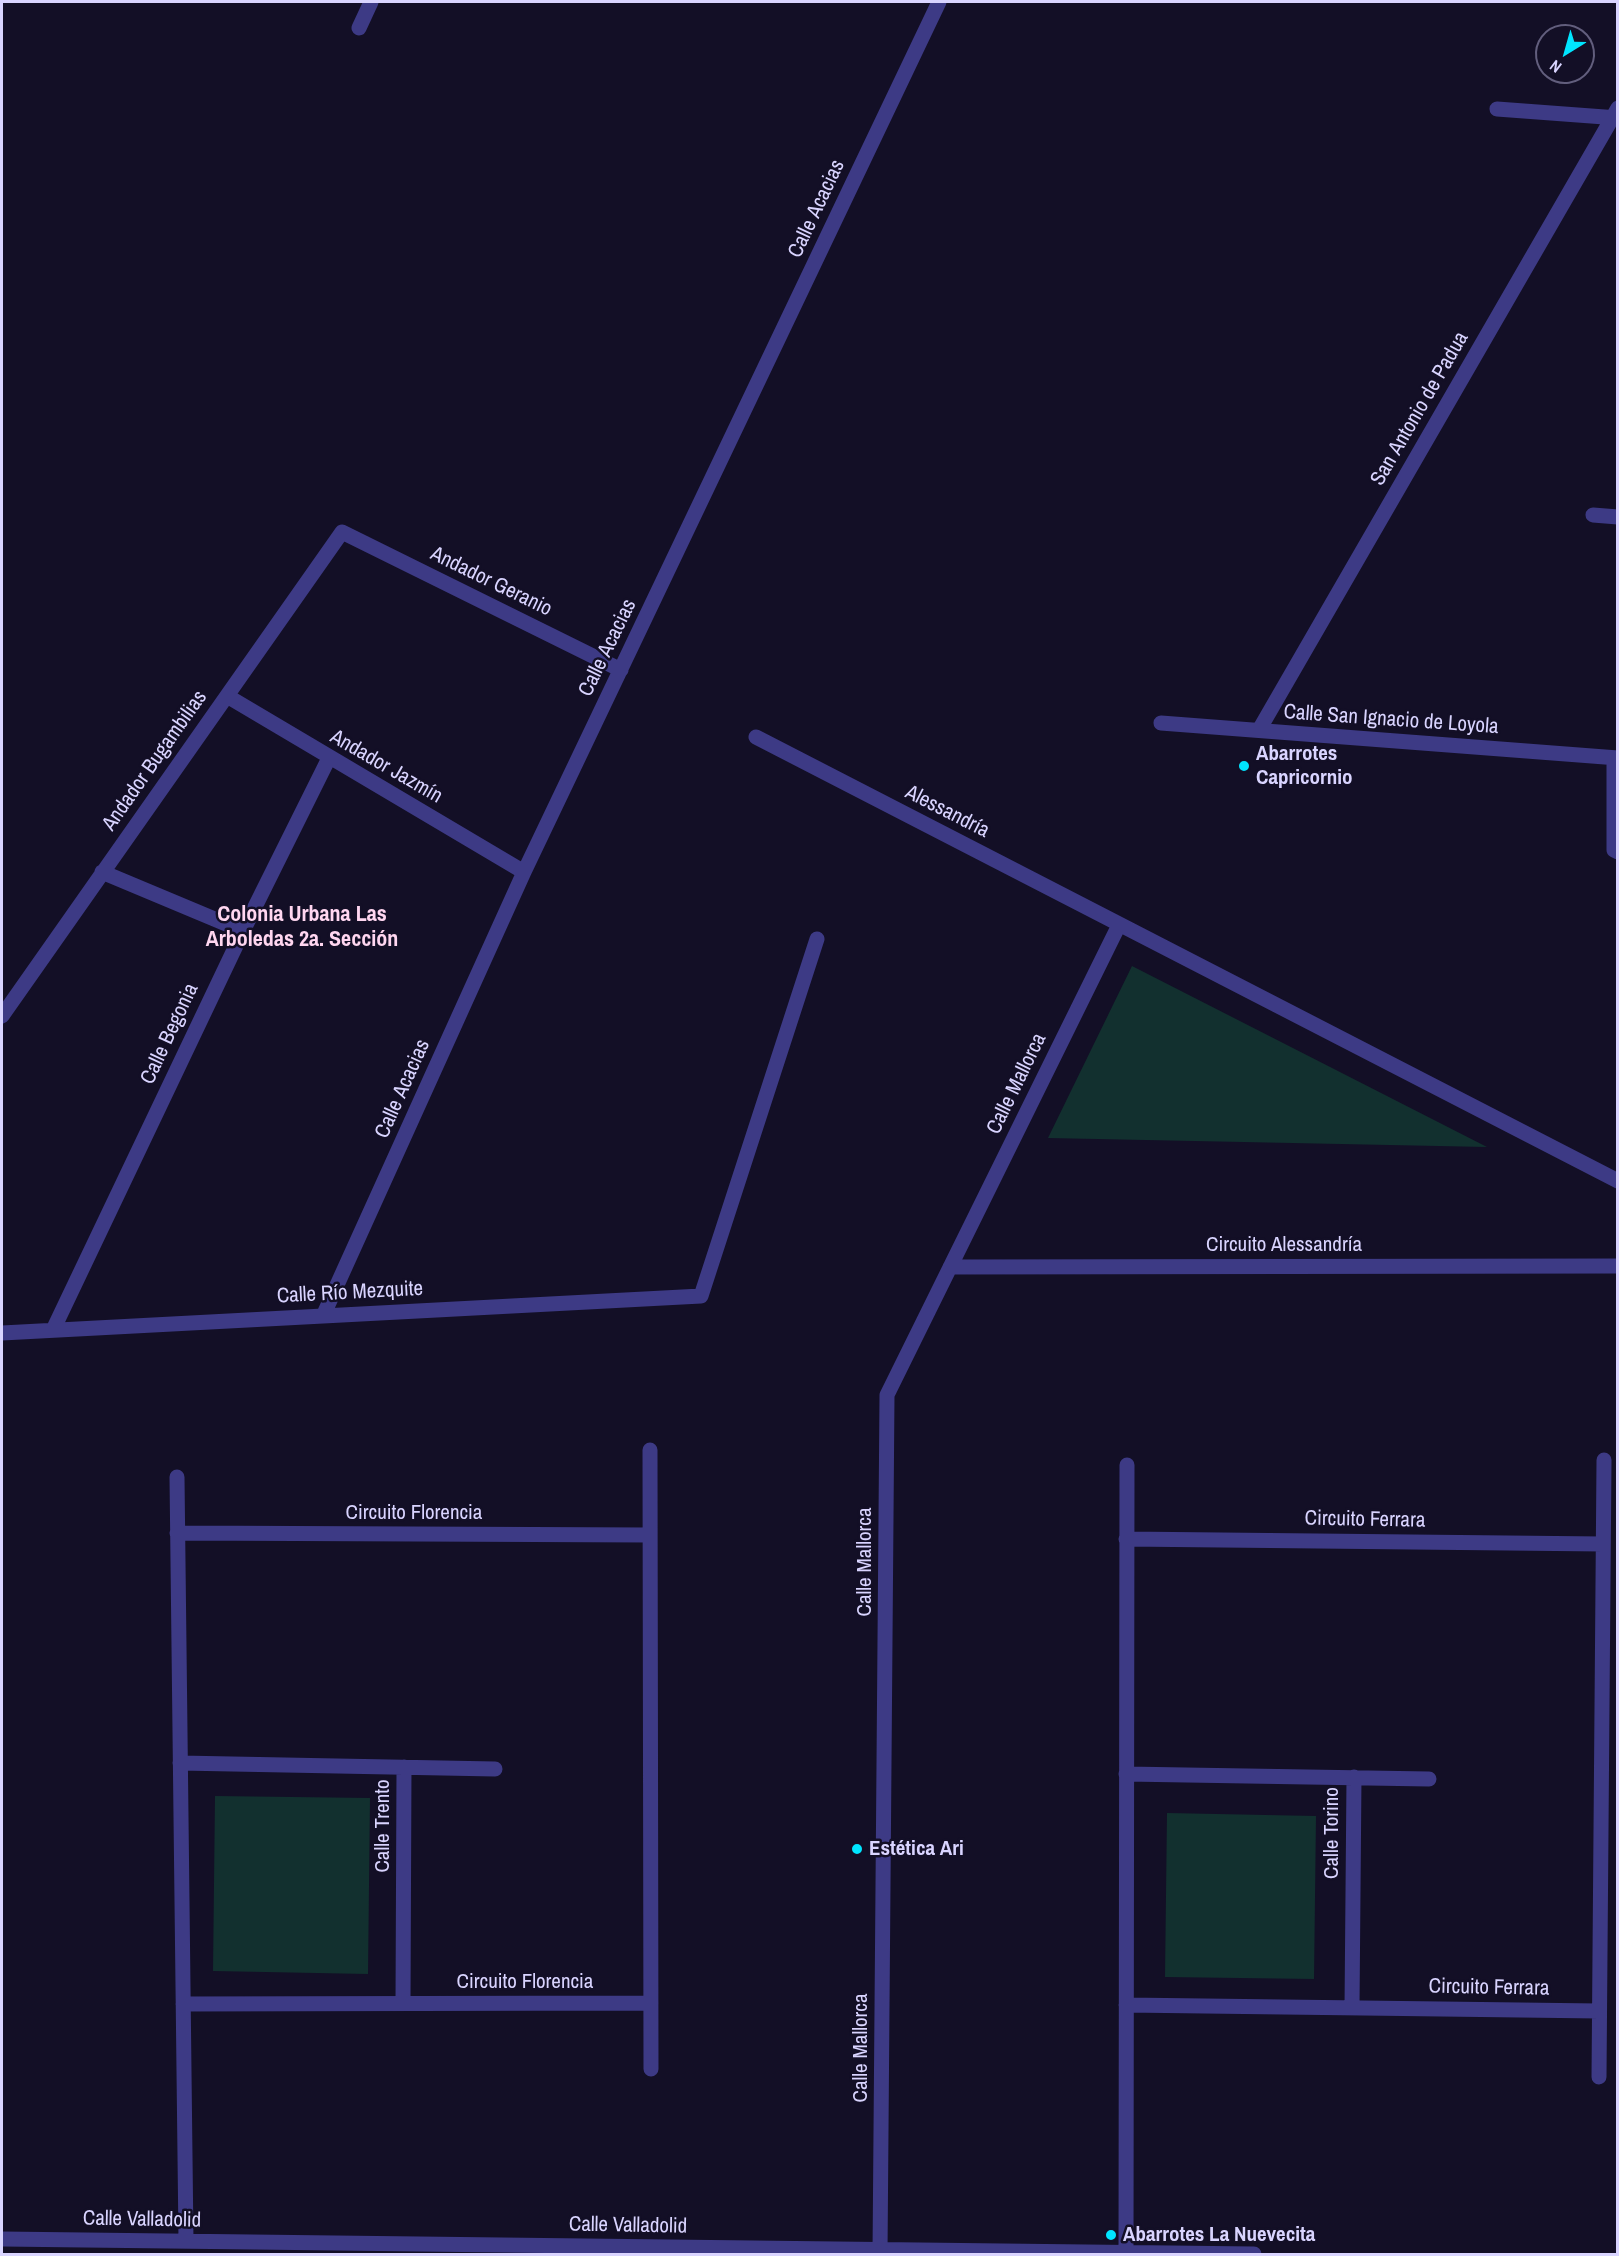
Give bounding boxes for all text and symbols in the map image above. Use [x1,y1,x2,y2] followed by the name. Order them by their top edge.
[1535,24,1595,84] north arrow
[1545,55,1566,78] text: N
[783,156,851,262] street label: Calle Acacias
[1366,328,1474,490] street label: San Antonio de Padua
[426,542,556,622] street label: Andador Geranio
[574,595,642,701] street label: Calle Acacias
[97,686,213,836] street label: Andador Bugambilias
[1283,700,1499,740] street label: Calle San Ignacio de Loyola
[325,725,447,809] street label: Andador Jazmín
[1256,741,1353,791] place label: Abarrotes Capricornio
[1237,759,1251,773] marker: Abarrotes Capricornio
[901,780,993,844] street label: Alessandría
[206,902,398,954] district label: Colonia Urbana Las Arboledas 2a. Sección
[136,980,204,1088] street label: Calle Begonia
[982,1029,1052,1139] street label: Calle Mallorca
[370,1036,436,1142] street label: Calle Acacias
[1206,1232,1362,1258] street label: Circuito Alessandría
[276,1277,424,1309] street label: Calle Río Mezquite
[346,1500,482,1526] street label: Circuito Florencia
[1304,1506,1426,1534] street label: Circuito Ferrara
[852,1507,878,1617] street label: Calle Mallorca
[370,1779,396,1873] street label: Calle Trento
[1319,1787,1345,1879] street label: Calle Torino
[869,1836,964,1862] place label: Estética Ari
[850,1842,864,1856] marker: Estética Ari
[457,1969,593,1995] street label: Circuito Florencia
[1428,1974,1550,2002] street label: Circuito Ferrara
[848,1993,874,2103] street label: Calle Mallorca
[83,2206,201,2234] street label: Calle Valladolid
[569,2212,687,2240] street label: Calle Valladolid
[1123,2222,1315,2248] place label: Abarrotes La Nuevecita
[1104,2228,1118,2242] marker: Abarrotes La Nuevecita

